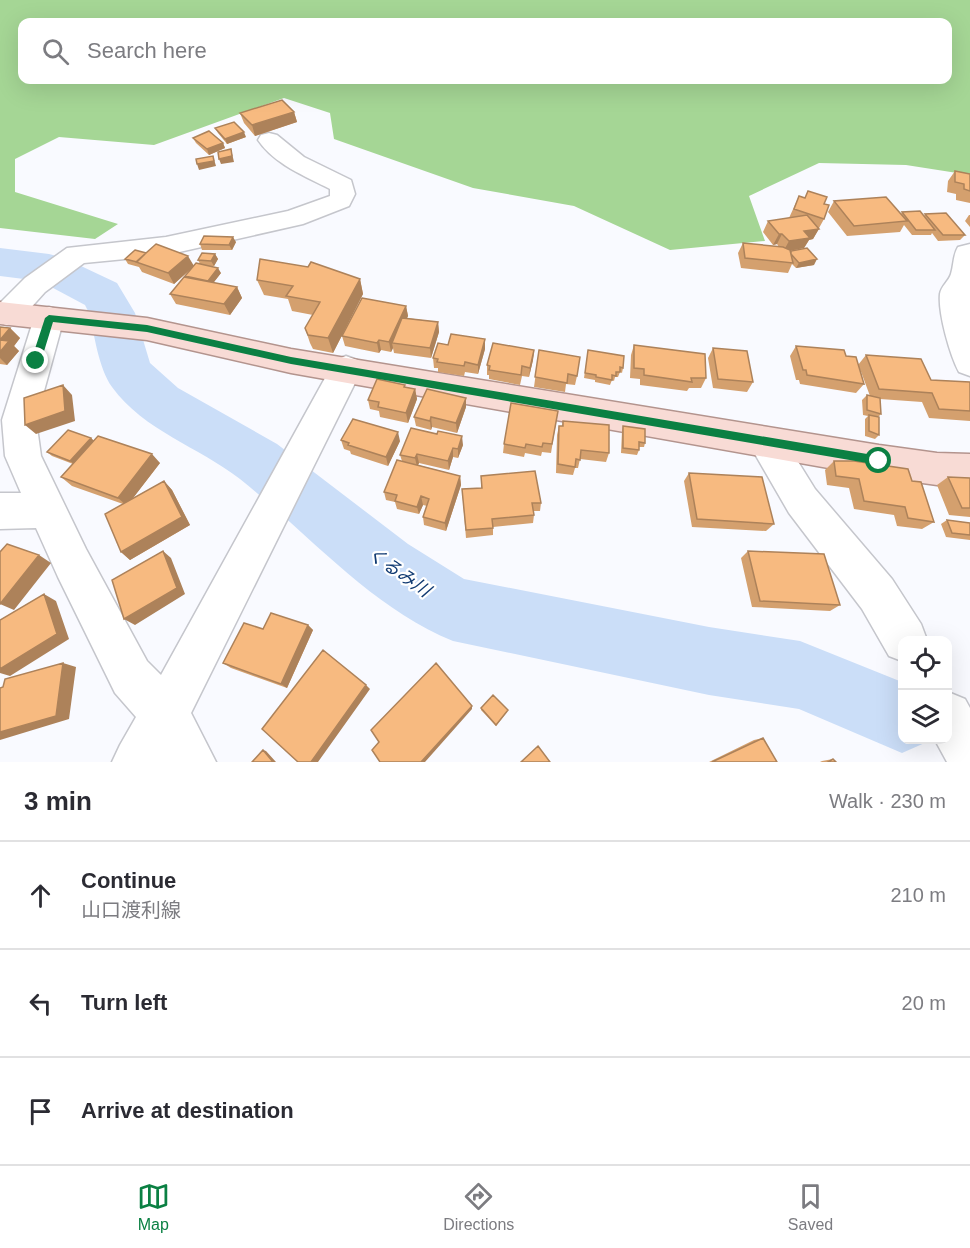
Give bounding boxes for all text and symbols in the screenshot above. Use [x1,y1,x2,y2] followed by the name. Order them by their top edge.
[18,18,952,84] search box
[39,35,72,68] icon: search
[87,38,207,63] text: Search here
[22,347,48,373] route end
[865,447,891,473] route start
[364,543,436,602] water label: くるみ川
[898,636,952,744] map controls
[898,636,952,690] button: locate
[898,690,952,744] button: layers
[24,786,92,816] text: 3 min
[829,790,946,812] text: Walk · 230 m
[81,868,176,893] text: Continue
[24,879,57,912] icon: ahead
[890,884,946,906] text: 210 m
[81,899,181,921] text: 山口渡利線
[24,987,57,1020] icon: left
[81,990,167,1015] text: Turn left
[902,992,946,1014] text: 20 m
[24,1095,57,1128] icon: arrive
[81,1098,294,1123] text: Arrive at destination
[137,1180,170,1234] tab: Map
[443,1180,514,1234] tab: Directions
[788,1180,833,1234] tab: Saved

